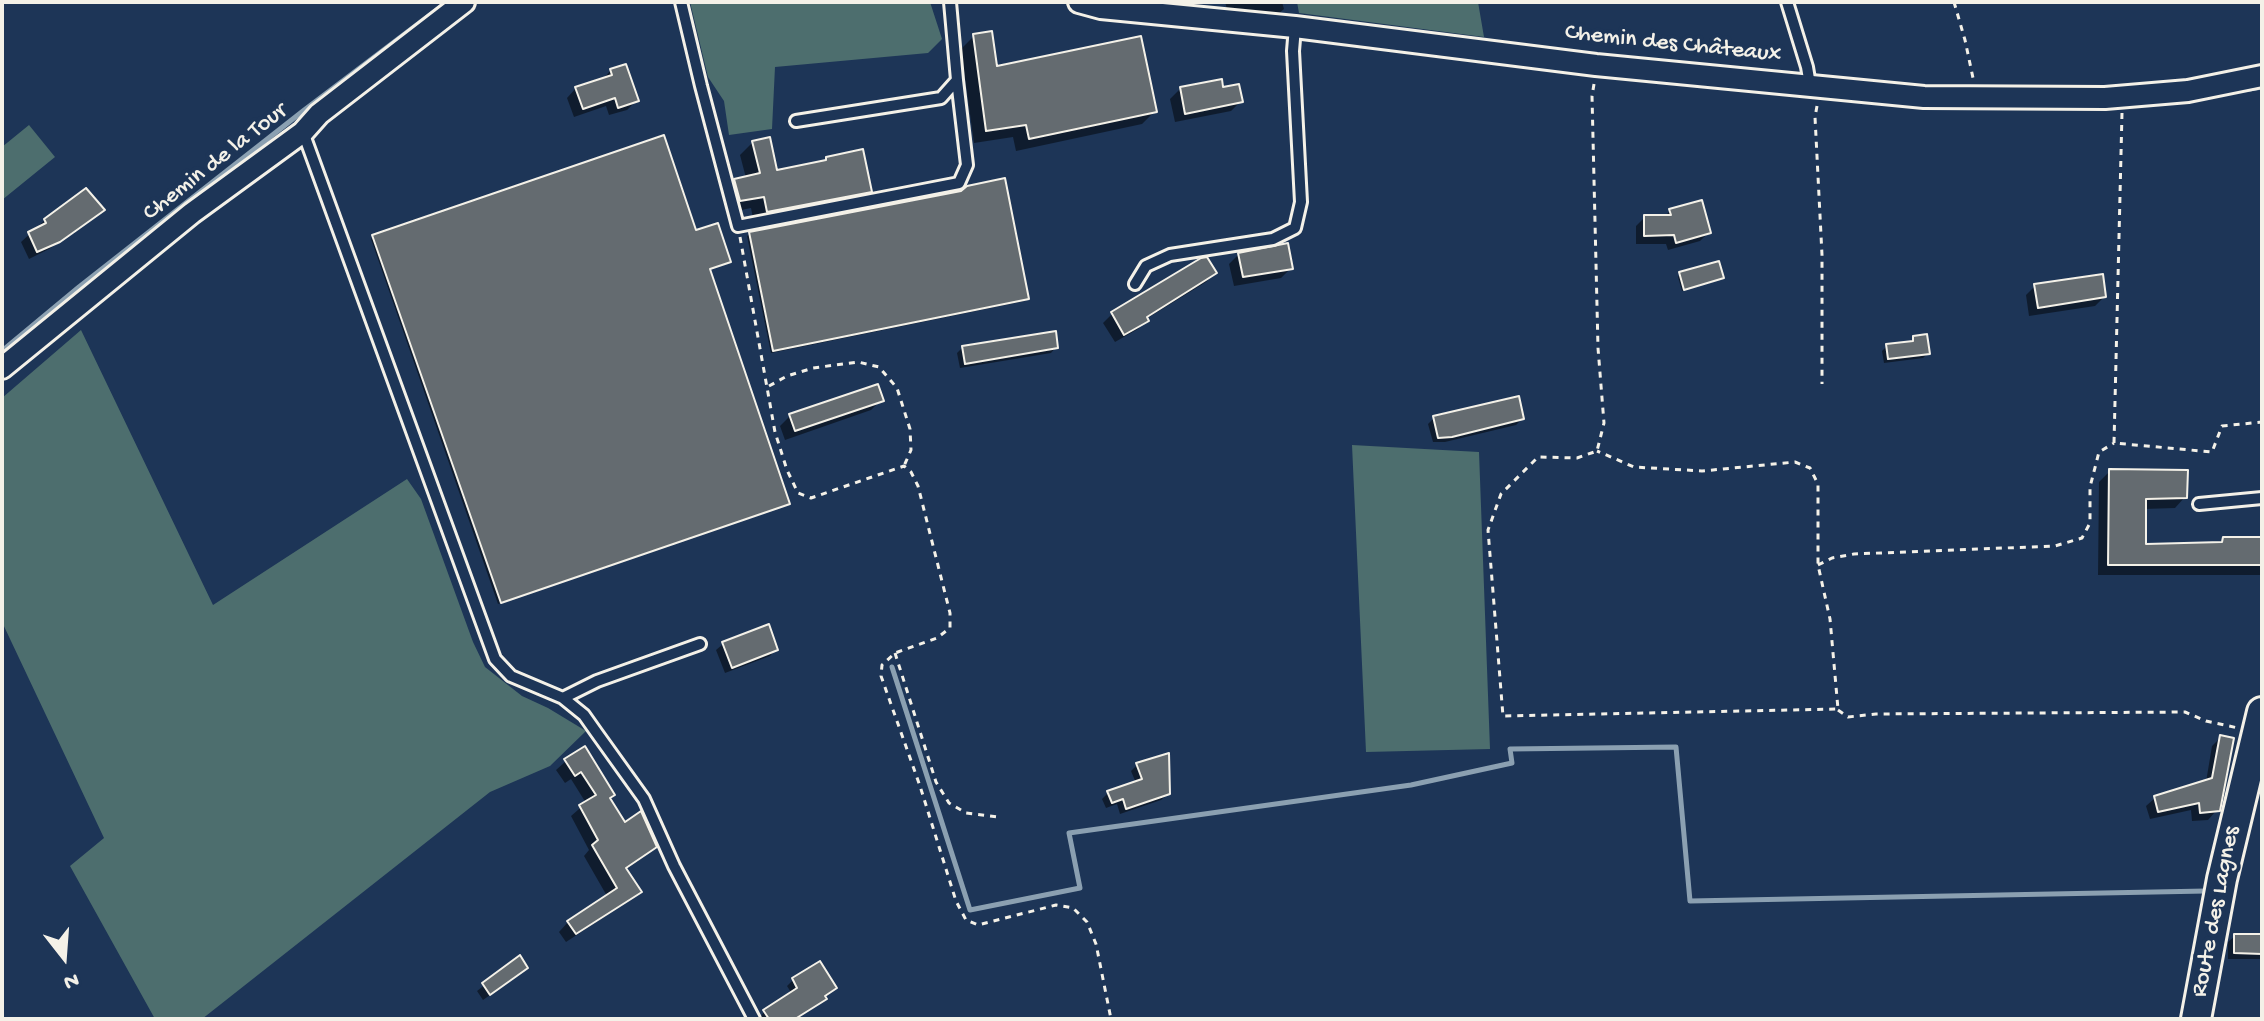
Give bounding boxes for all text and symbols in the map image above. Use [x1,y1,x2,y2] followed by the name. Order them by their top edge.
[1563,19,1783,71] street label: Chemin des Châteaux
[138,98,294,228] street label: Chemin de la Tour
[2186,824,2248,1000] street label: Route des Lagnes
[24,917,104,997] north arrow
[60,965,82,994] text: N

